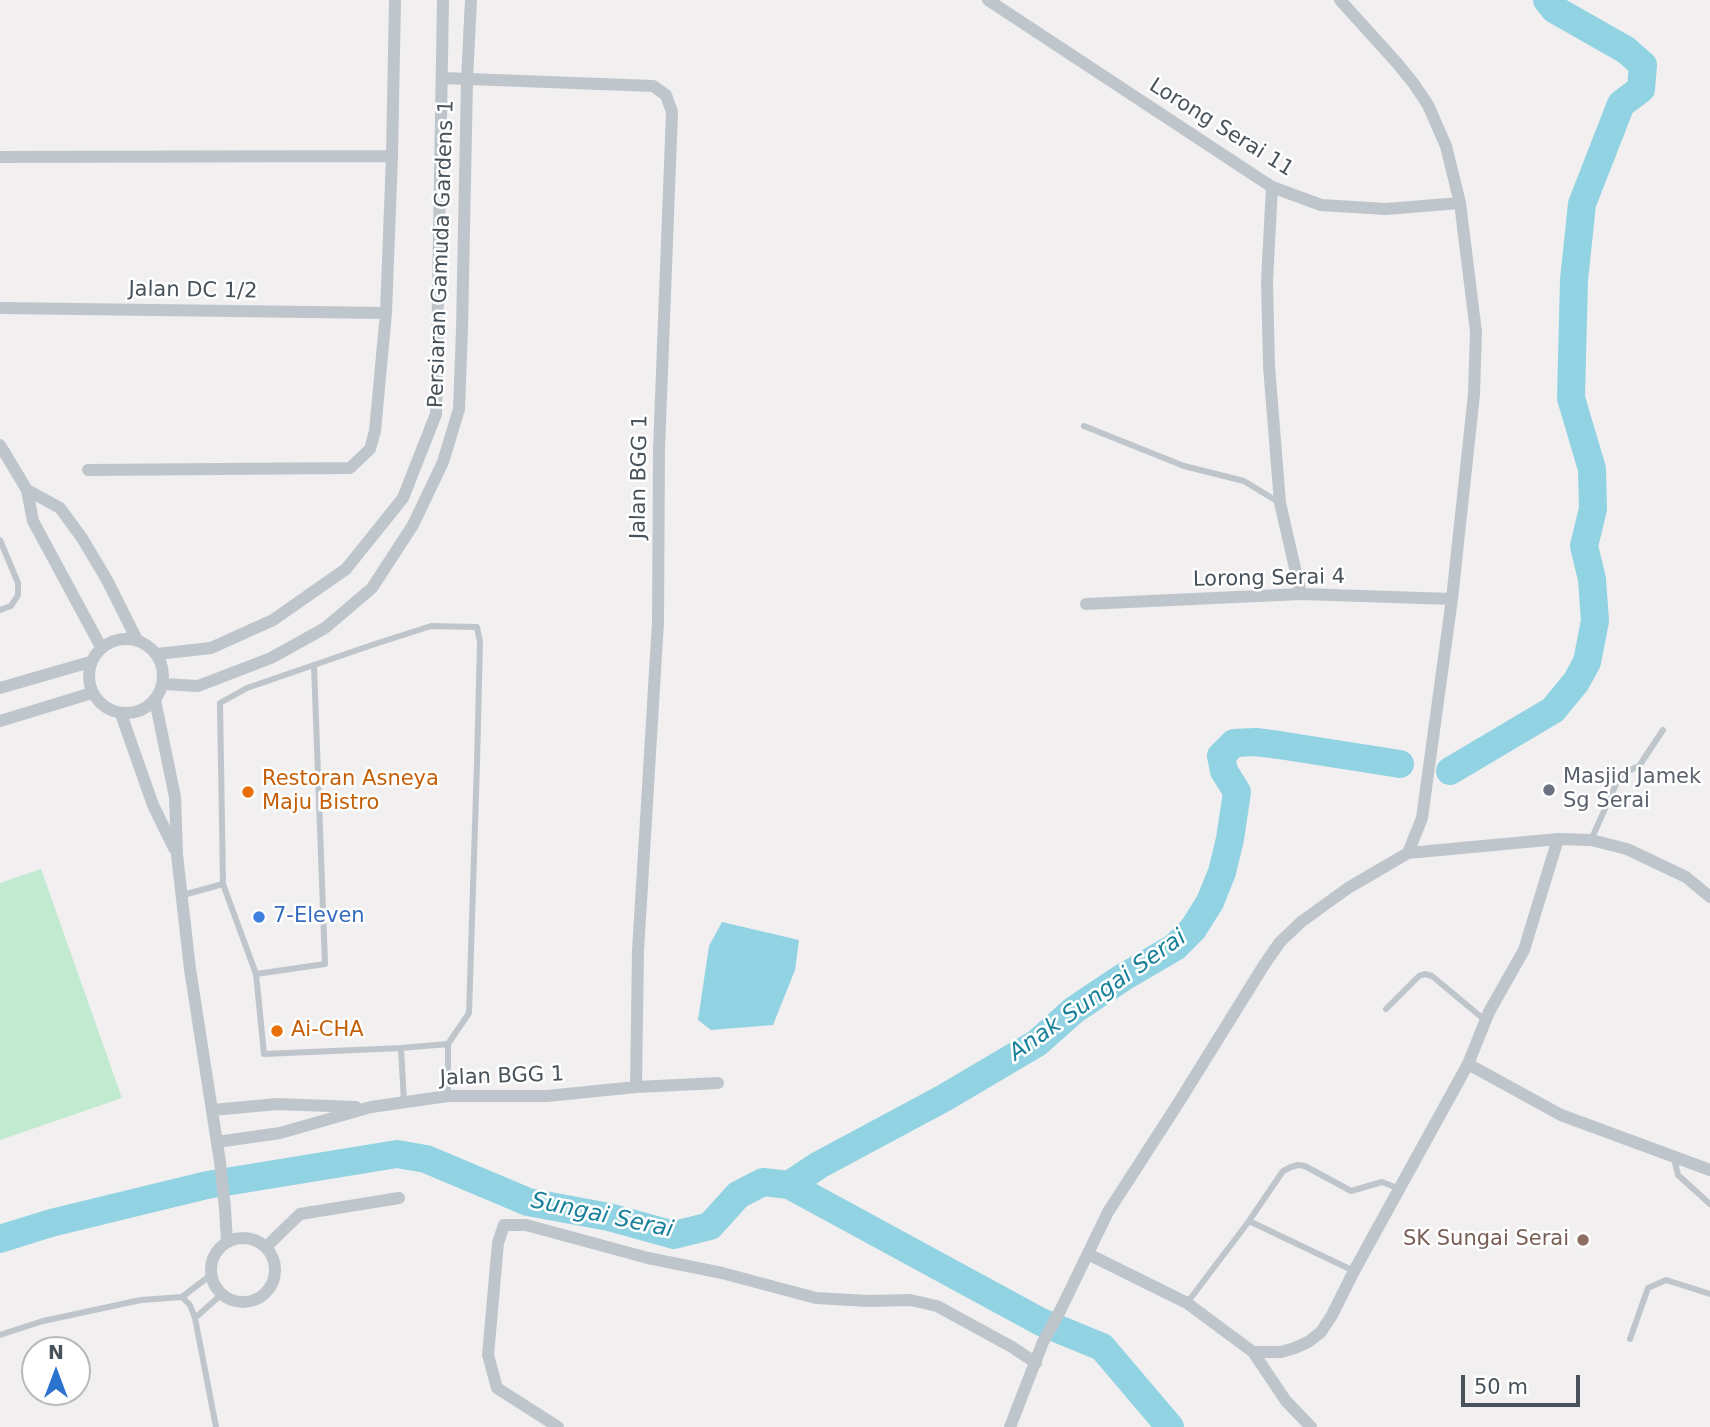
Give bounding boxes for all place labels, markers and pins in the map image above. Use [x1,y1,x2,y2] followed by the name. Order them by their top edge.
[1563,765,1701,815] place label: Masjid Jamek Sg Serai
[262,767,439,817] place label: Restoran Asneya Maju Bistro
[1541,782,1557,798] marker: Masjid Jamek Sg Serai
[240,784,256,800] marker: Restoran Asneya Maju Bistro
[273,904,365,930] place label: 7-Eleven
[251,909,267,925] marker: 7-Eleven
[291,1018,364,1044] place label: Ai-CHA
[269,1023,285,1039] marker: Ai-CHA
[1403,1227,1569,1253] place label: SK Sungai Serai
[1575,1232,1591,1248] marker: SK Sungai Serai

